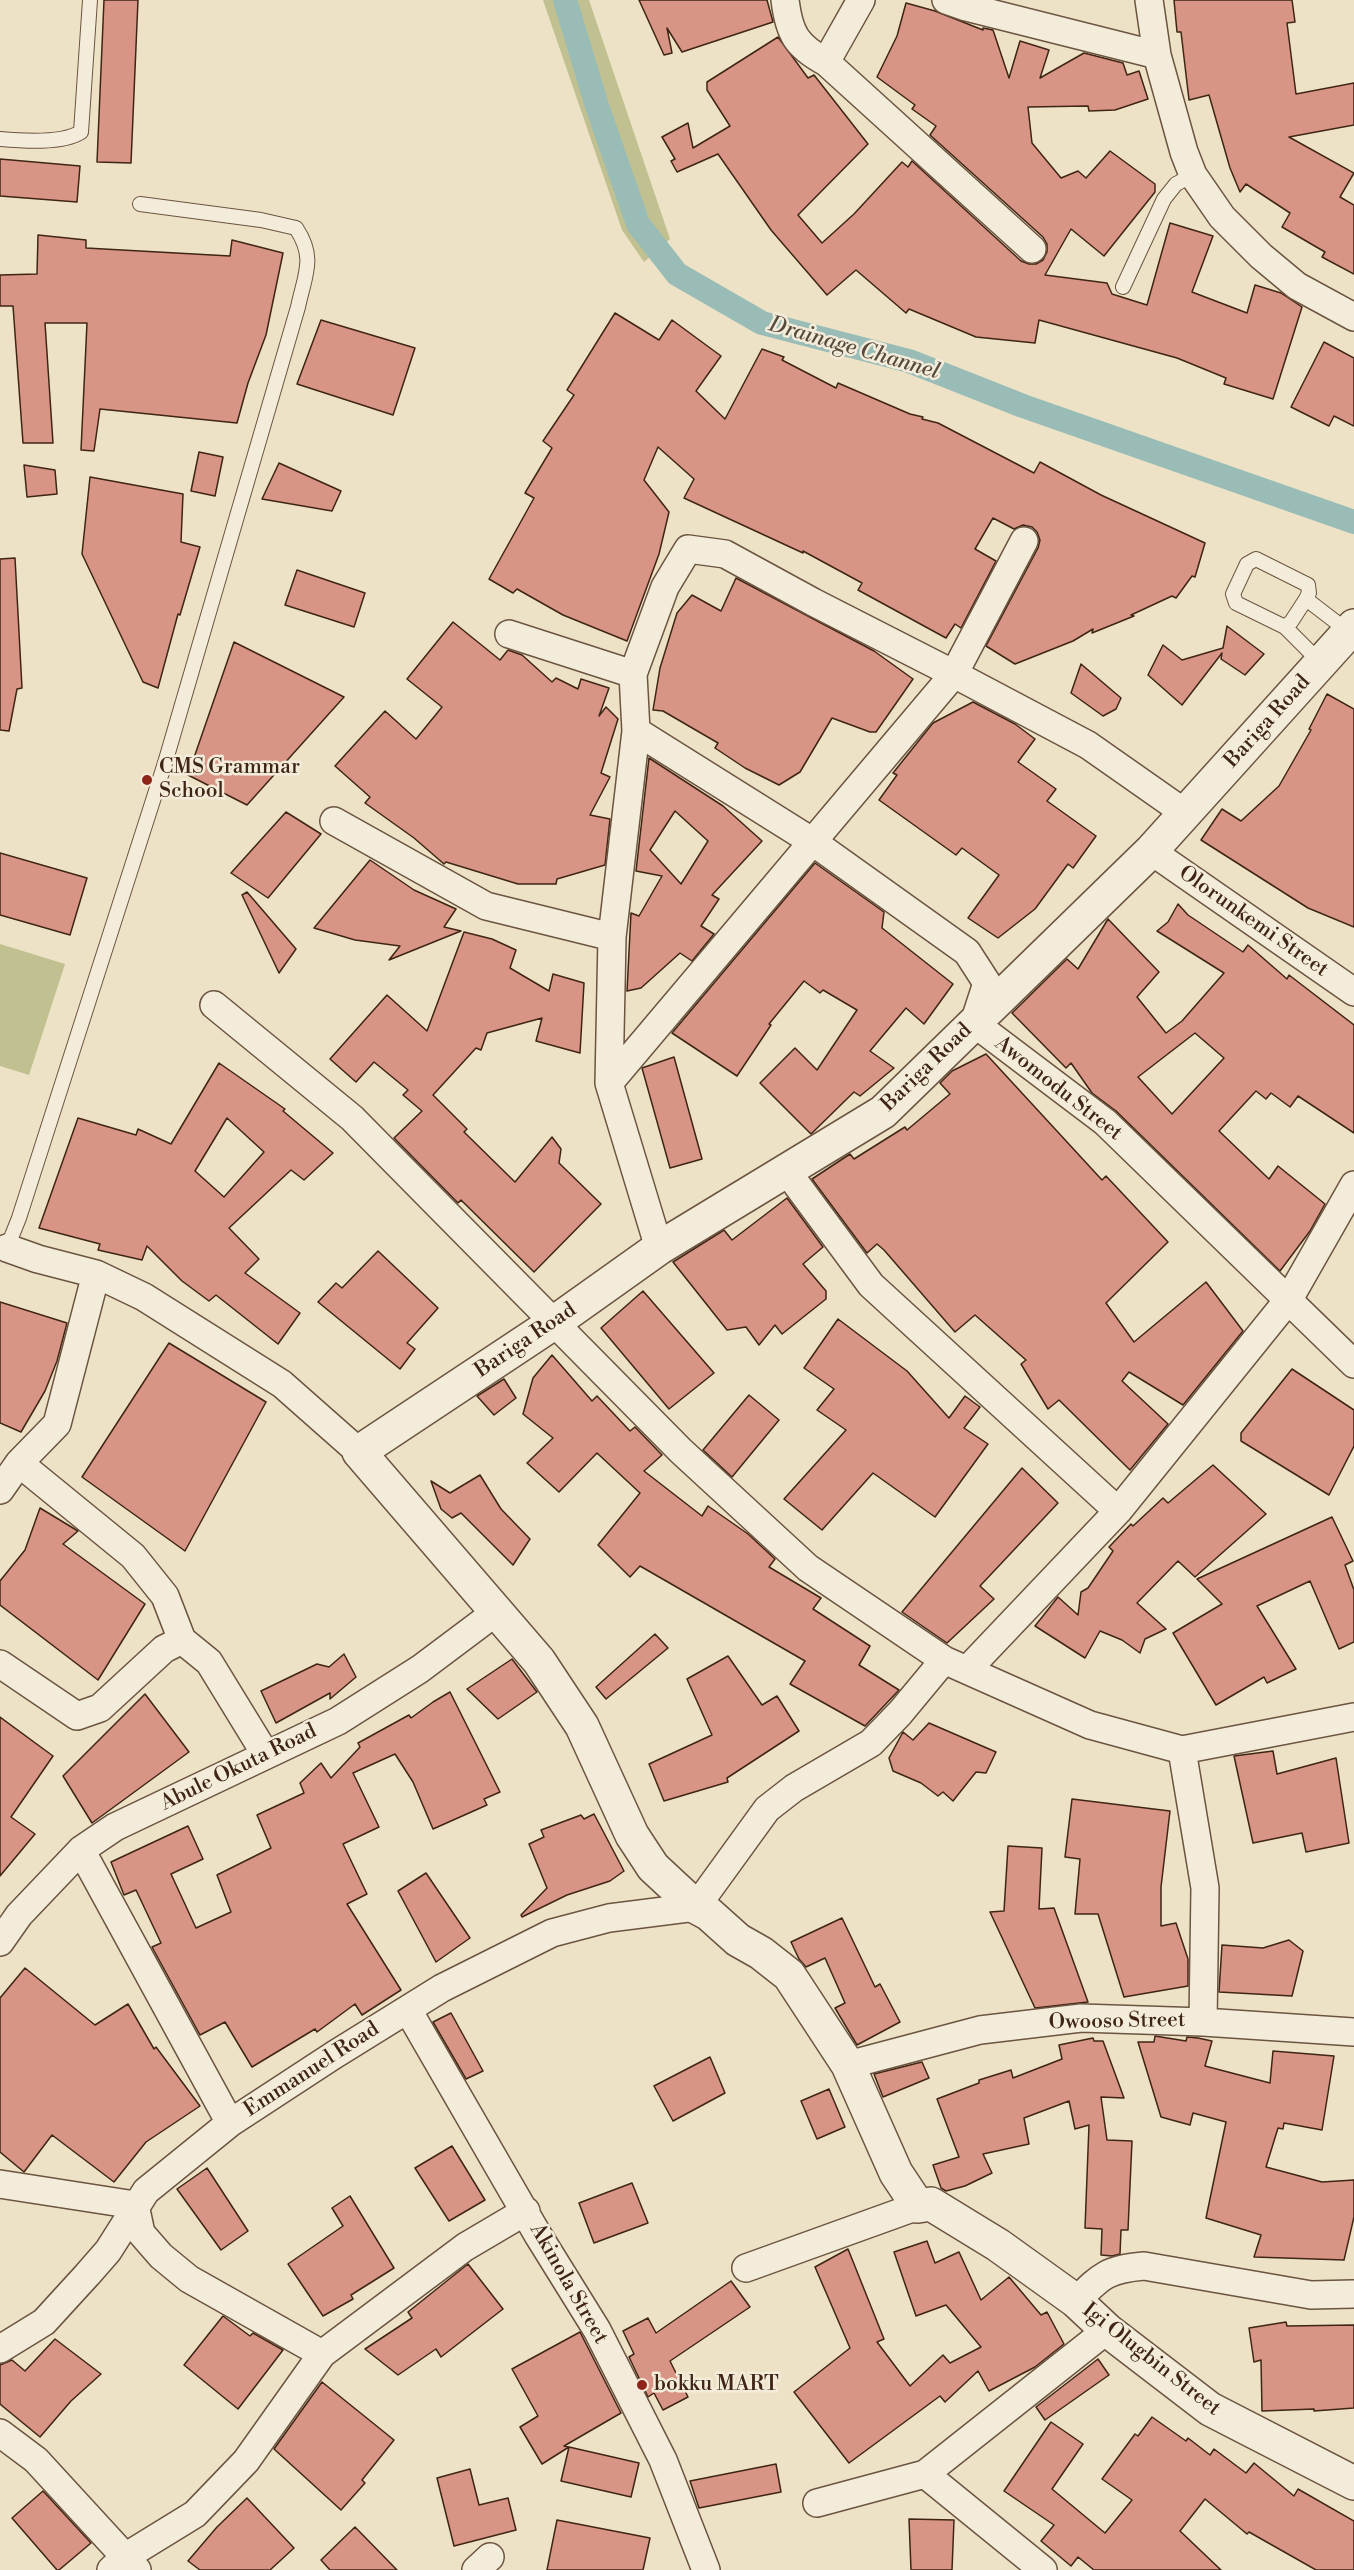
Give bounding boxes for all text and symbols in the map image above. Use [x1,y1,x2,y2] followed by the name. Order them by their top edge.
[766,312,942,386] water label: Drainage Channel
[1220,670,1316,774] street label: Bariga Road
[159,755,300,805] place label: CMS Grammar School
[140,773,154,787] marker: CMS Grammar School
[1173,861,1333,983] street label: Olorunkemi Street
[876,1019,978,1117] street label: Bariga Road
[989,1031,1127,1147] street label: Awomodu Street
[471,1298,581,1384] street label: Bariga Road
[157,1719,321,1817] street label: Abule Okuta Road
[1048,2008,1186,2036] street label: Owooso Street
[240,2017,384,2123] street label: Emmanuel Road
[523,2219,613,2349] street label: Akinola Street
[1077,2298,1225,2422] street label: Igi Olugbin Street
[654,2372,779,2398] place label: bokku MART
[635,2378,649,2392] marker: bokku MART

